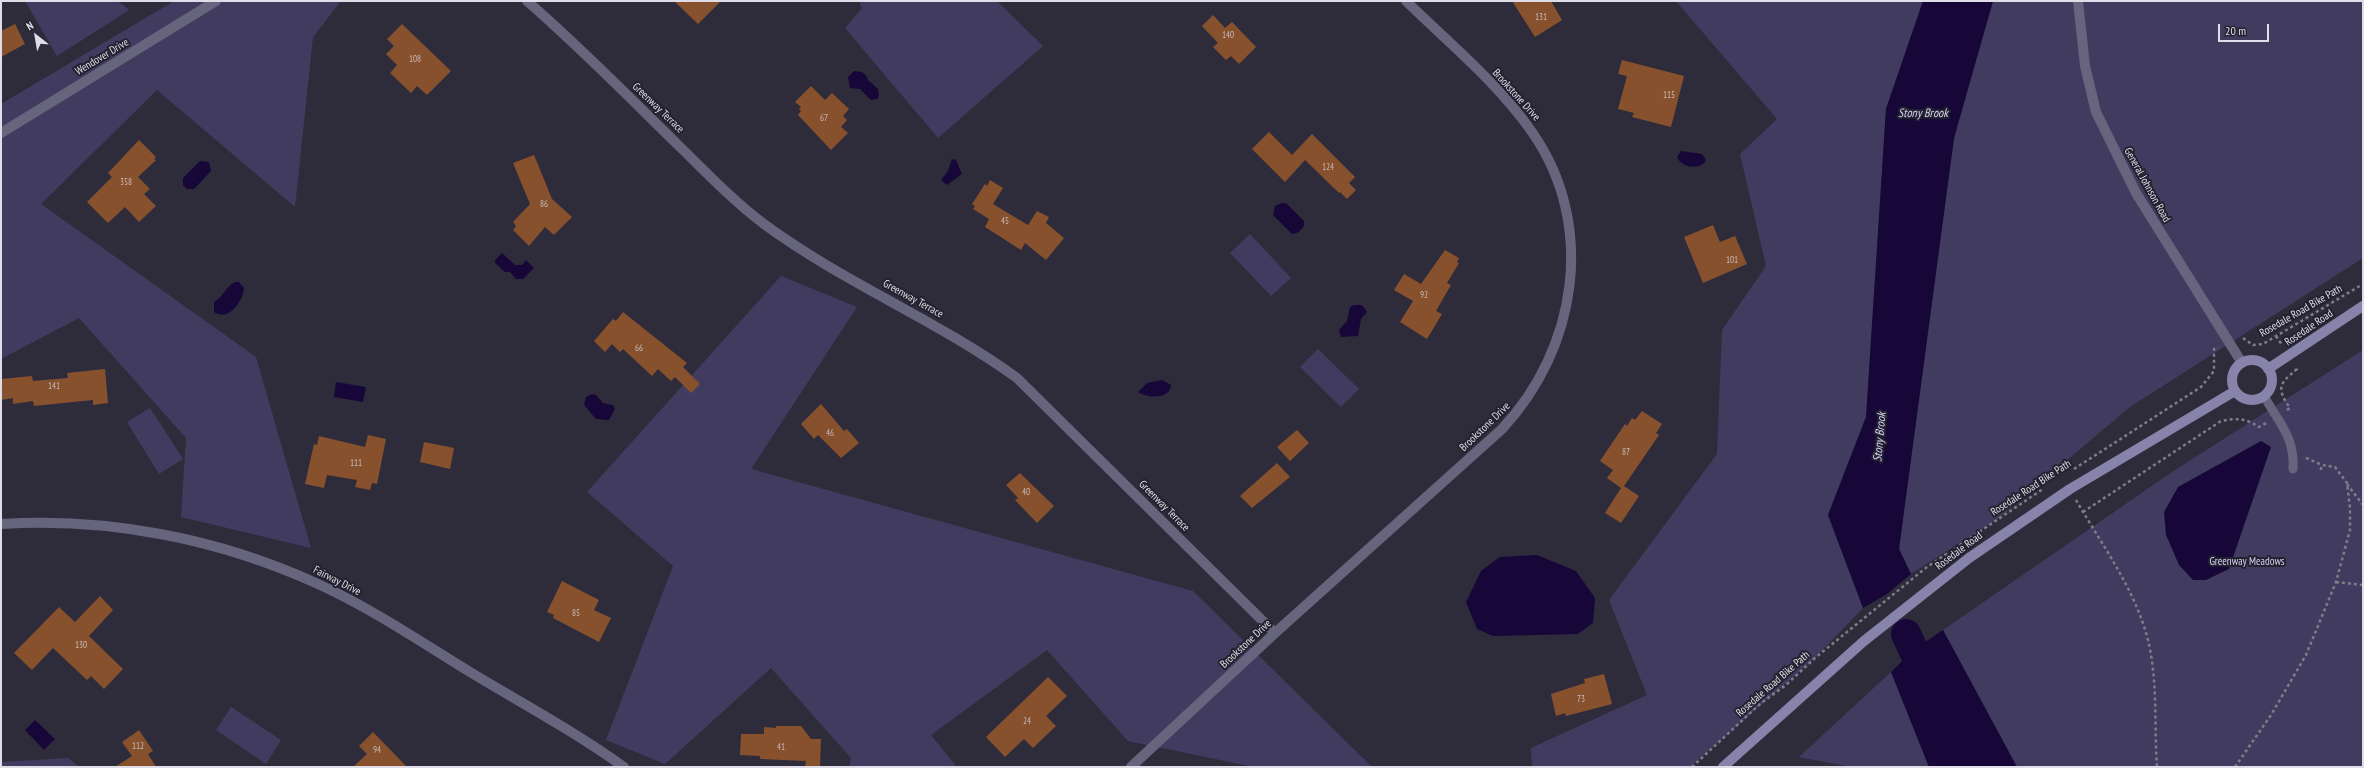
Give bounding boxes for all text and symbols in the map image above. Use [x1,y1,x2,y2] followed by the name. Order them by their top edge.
[1535,12,1547,22] house number: 131
[16,16,56,56] north arrow
[2220,16,2271,42] scale bar
[24,18,36,33] text: N
[2225,23,2246,38] text: 20 m
[1222,30,1234,40] house number: 140
[73,36,131,78] street label: Wendover Drive
[409,54,421,64] house number: 108
[1489,66,1543,124] street label: Brookstone Drive
[629,80,687,136] street label: Greenway Terrace
[1663,90,1675,100] house number: 115
[1898,107,1948,121] water label: Stony Brook
[820,113,828,123] house number: 67
[2121,145,2173,225] street label: General Johnson Road
[1322,162,1334,172] house number: 124
[120,177,132,187] house number: 358
[540,199,548,209] house number: 86
[1001,216,1009,226] house number: 45
[1726,255,1738,265] house number: 101
[881,277,945,321] street label: Greenway Terrace
[2257,282,2345,340] street label: Rosedale Road Bike Path
[1420,290,1428,300] house number: 92
[2282,307,2336,349] street label: Rosedale Road
[635,343,643,353] house number: 66
[48,381,60,391] house number: 141
[1457,400,1513,454] street label: Brookstone Drive
[1871,412,1889,462] water label: Stony Brook
[826,428,834,438] house number: 46
[1622,447,1630,457] house number: 87
[1988,457,2074,519] street label: Rosedale Road Bike Path
[350,458,362,468] house number: 111
[1136,478,1192,534] street label: Greenway Terrace
[1022,487,1030,497] house number: 40
[1933,529,1985,573] street label: Rosedale Road
[2209,555,2285,569] park label: Greenway Meadows
[311,563,363,599] street label: Fairway Drive
[572,608,580,618] house number: 85
[1218,617,1274,671] street label: Brookstone Drive
[75,640,87,650] house number: 130
[1734,648,1812,720] street label: Rosedale Road Bike Path
[1577,694,1585,704] house number: 73
[1023,716,1031,726] house number: 24
[132,741,144,751] house number: 112
[777,742,785,752] house number: 41
[373,745,381,755] house number: 94

